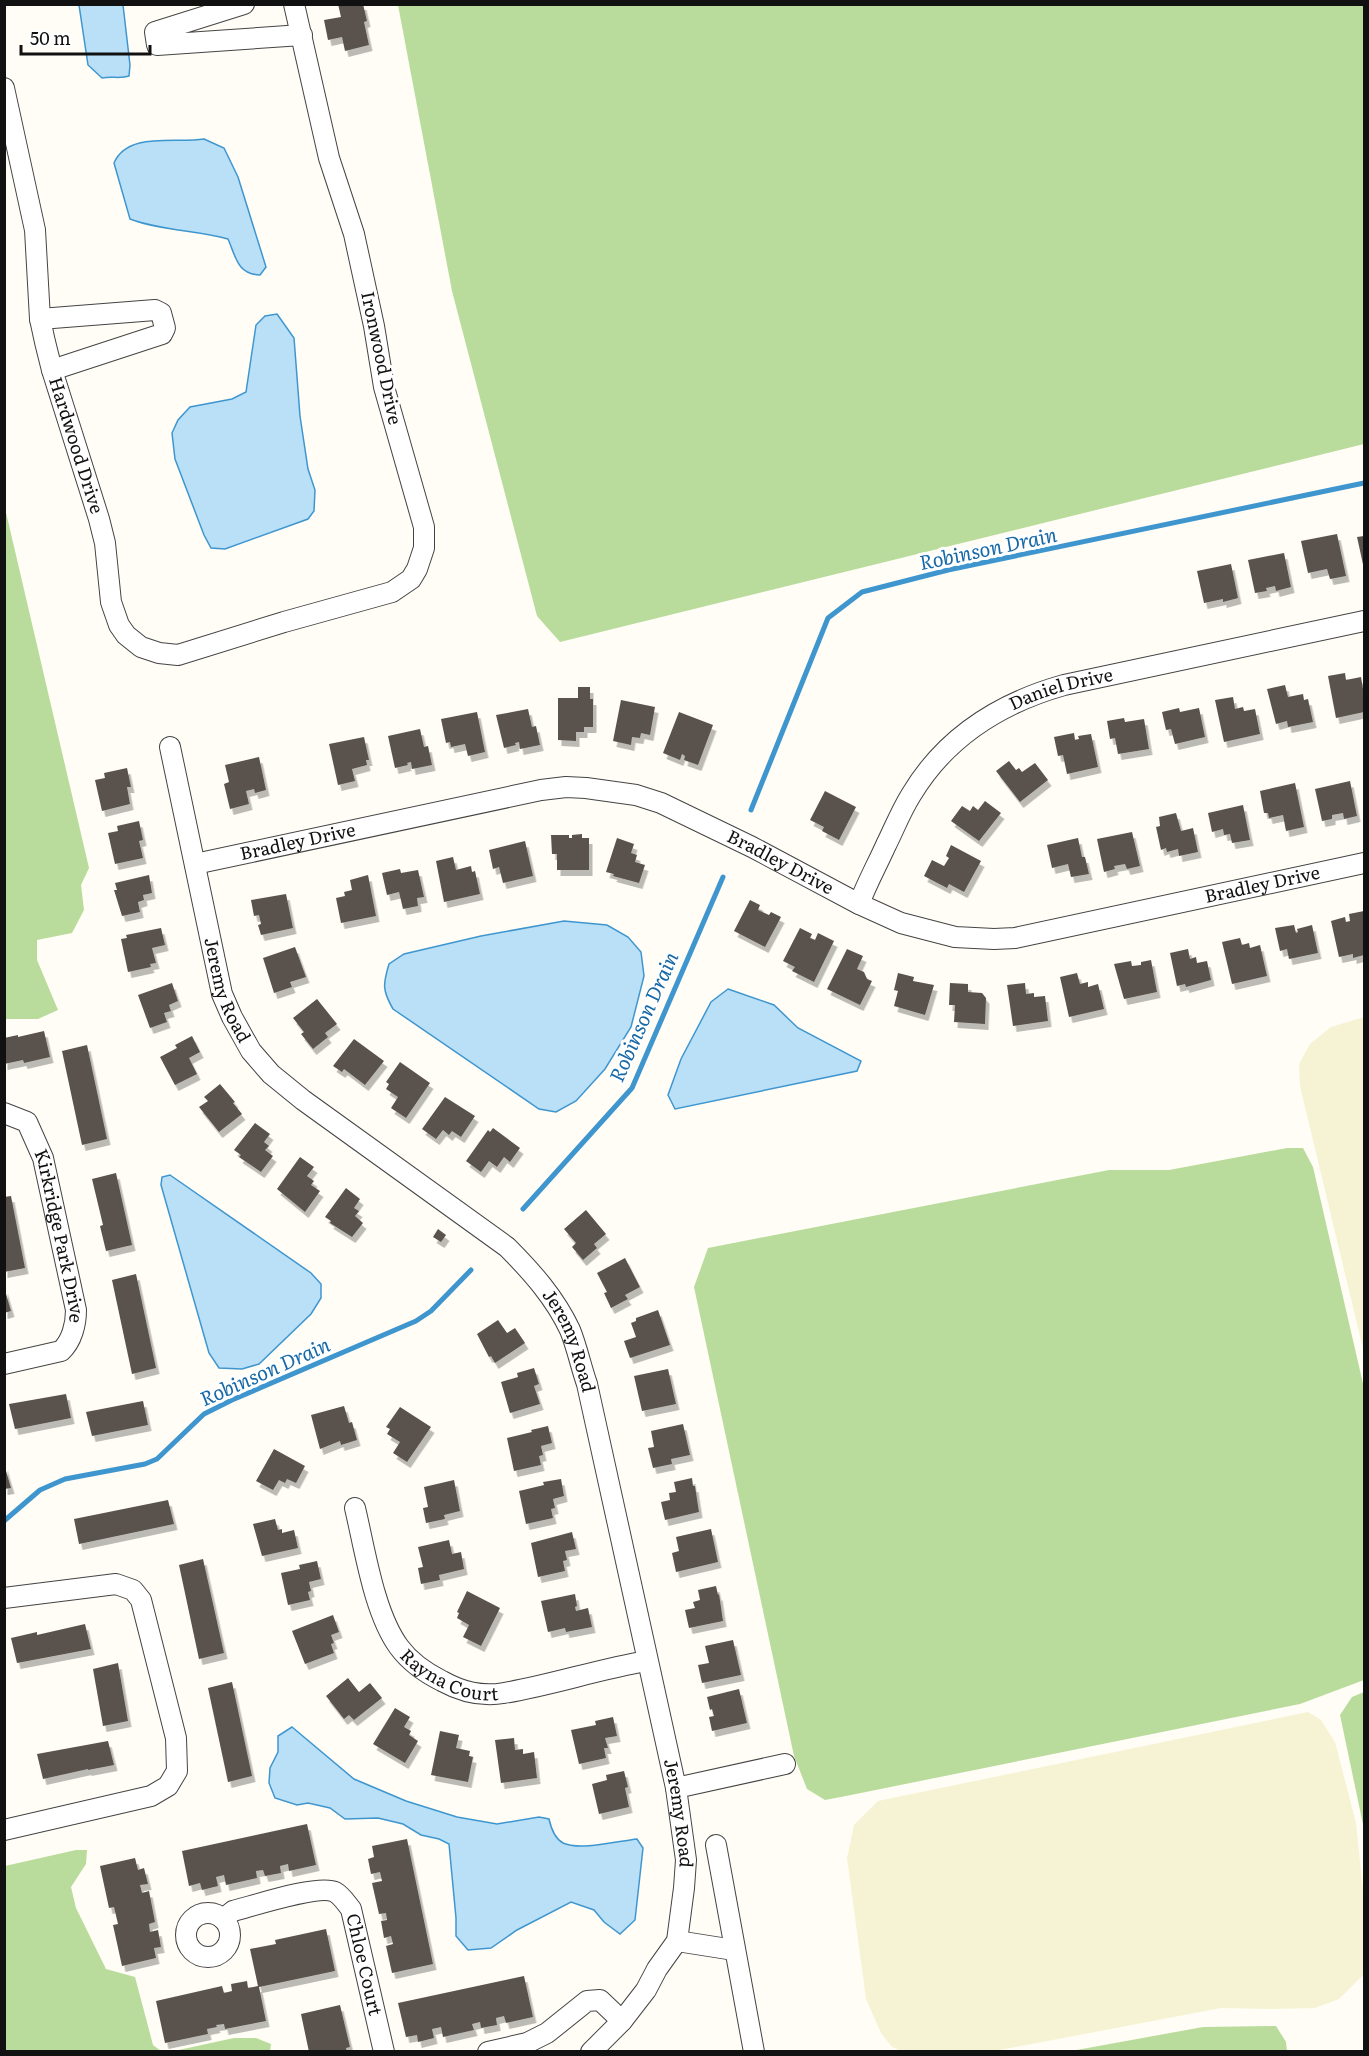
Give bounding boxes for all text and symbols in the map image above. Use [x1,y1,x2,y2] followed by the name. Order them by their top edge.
[21,18,150,56] scale bar
[30,24,71,51] text: 50 m
[355,289,410,427] street label: Ironwood Drive
[43,373,111,517] street label: Hardwood Drive
[916,518,1059,576] water label: Robinson Drain
[1004,660,1115,716] street label: Daniel Drive
[237,815,358,866] street label: Bradley Drive
[723,822,839,900] street label: Bradley Drive
[1202,858,1322,909] street label: Bradley Drive
[198,935,259,1047] street label: Jeremy Road
[600,946,684,1086] water label: Robinson Drain
[28,1144,92,1325] street label: Kirkridge Park Drive
[537,1282,603,1395] street label: Jeremy Road
[194,1328,334,1412] water label: Robinson Drain
[394,1642,500,1706] street label: Rayna Court
[658,1756,701,1869] street label: Jeremy Road
[340,1910,390,2019] street label: Chloe Court

